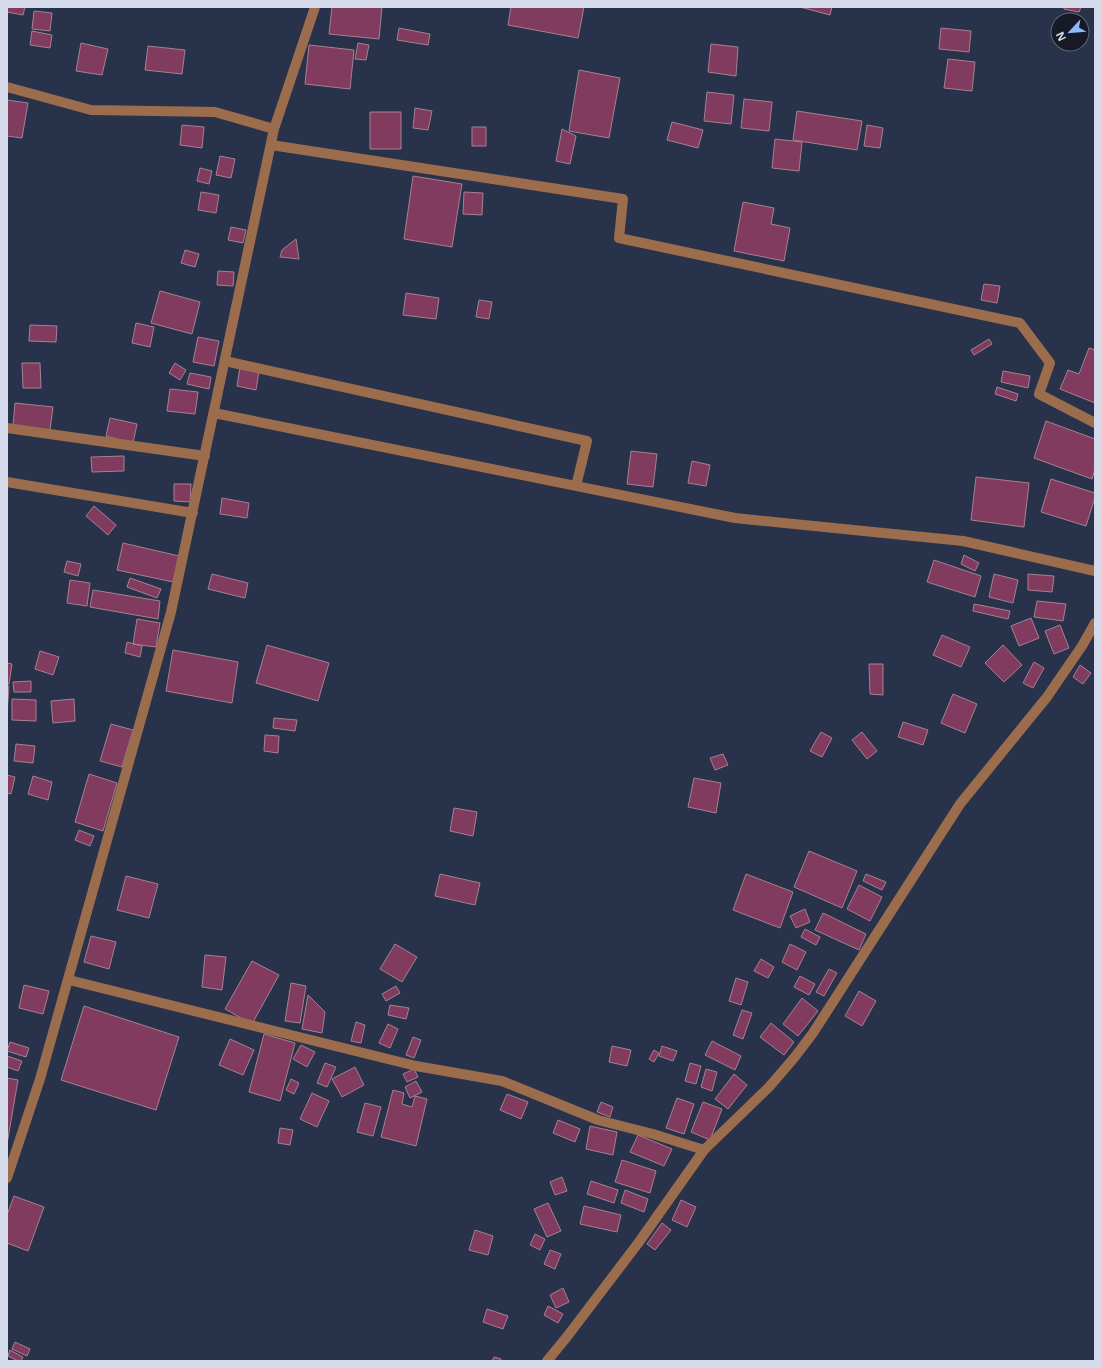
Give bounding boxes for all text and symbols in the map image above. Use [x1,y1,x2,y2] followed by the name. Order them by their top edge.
[1050,12,1090,52] north arrow
[1052,29,1069,44] text: N

